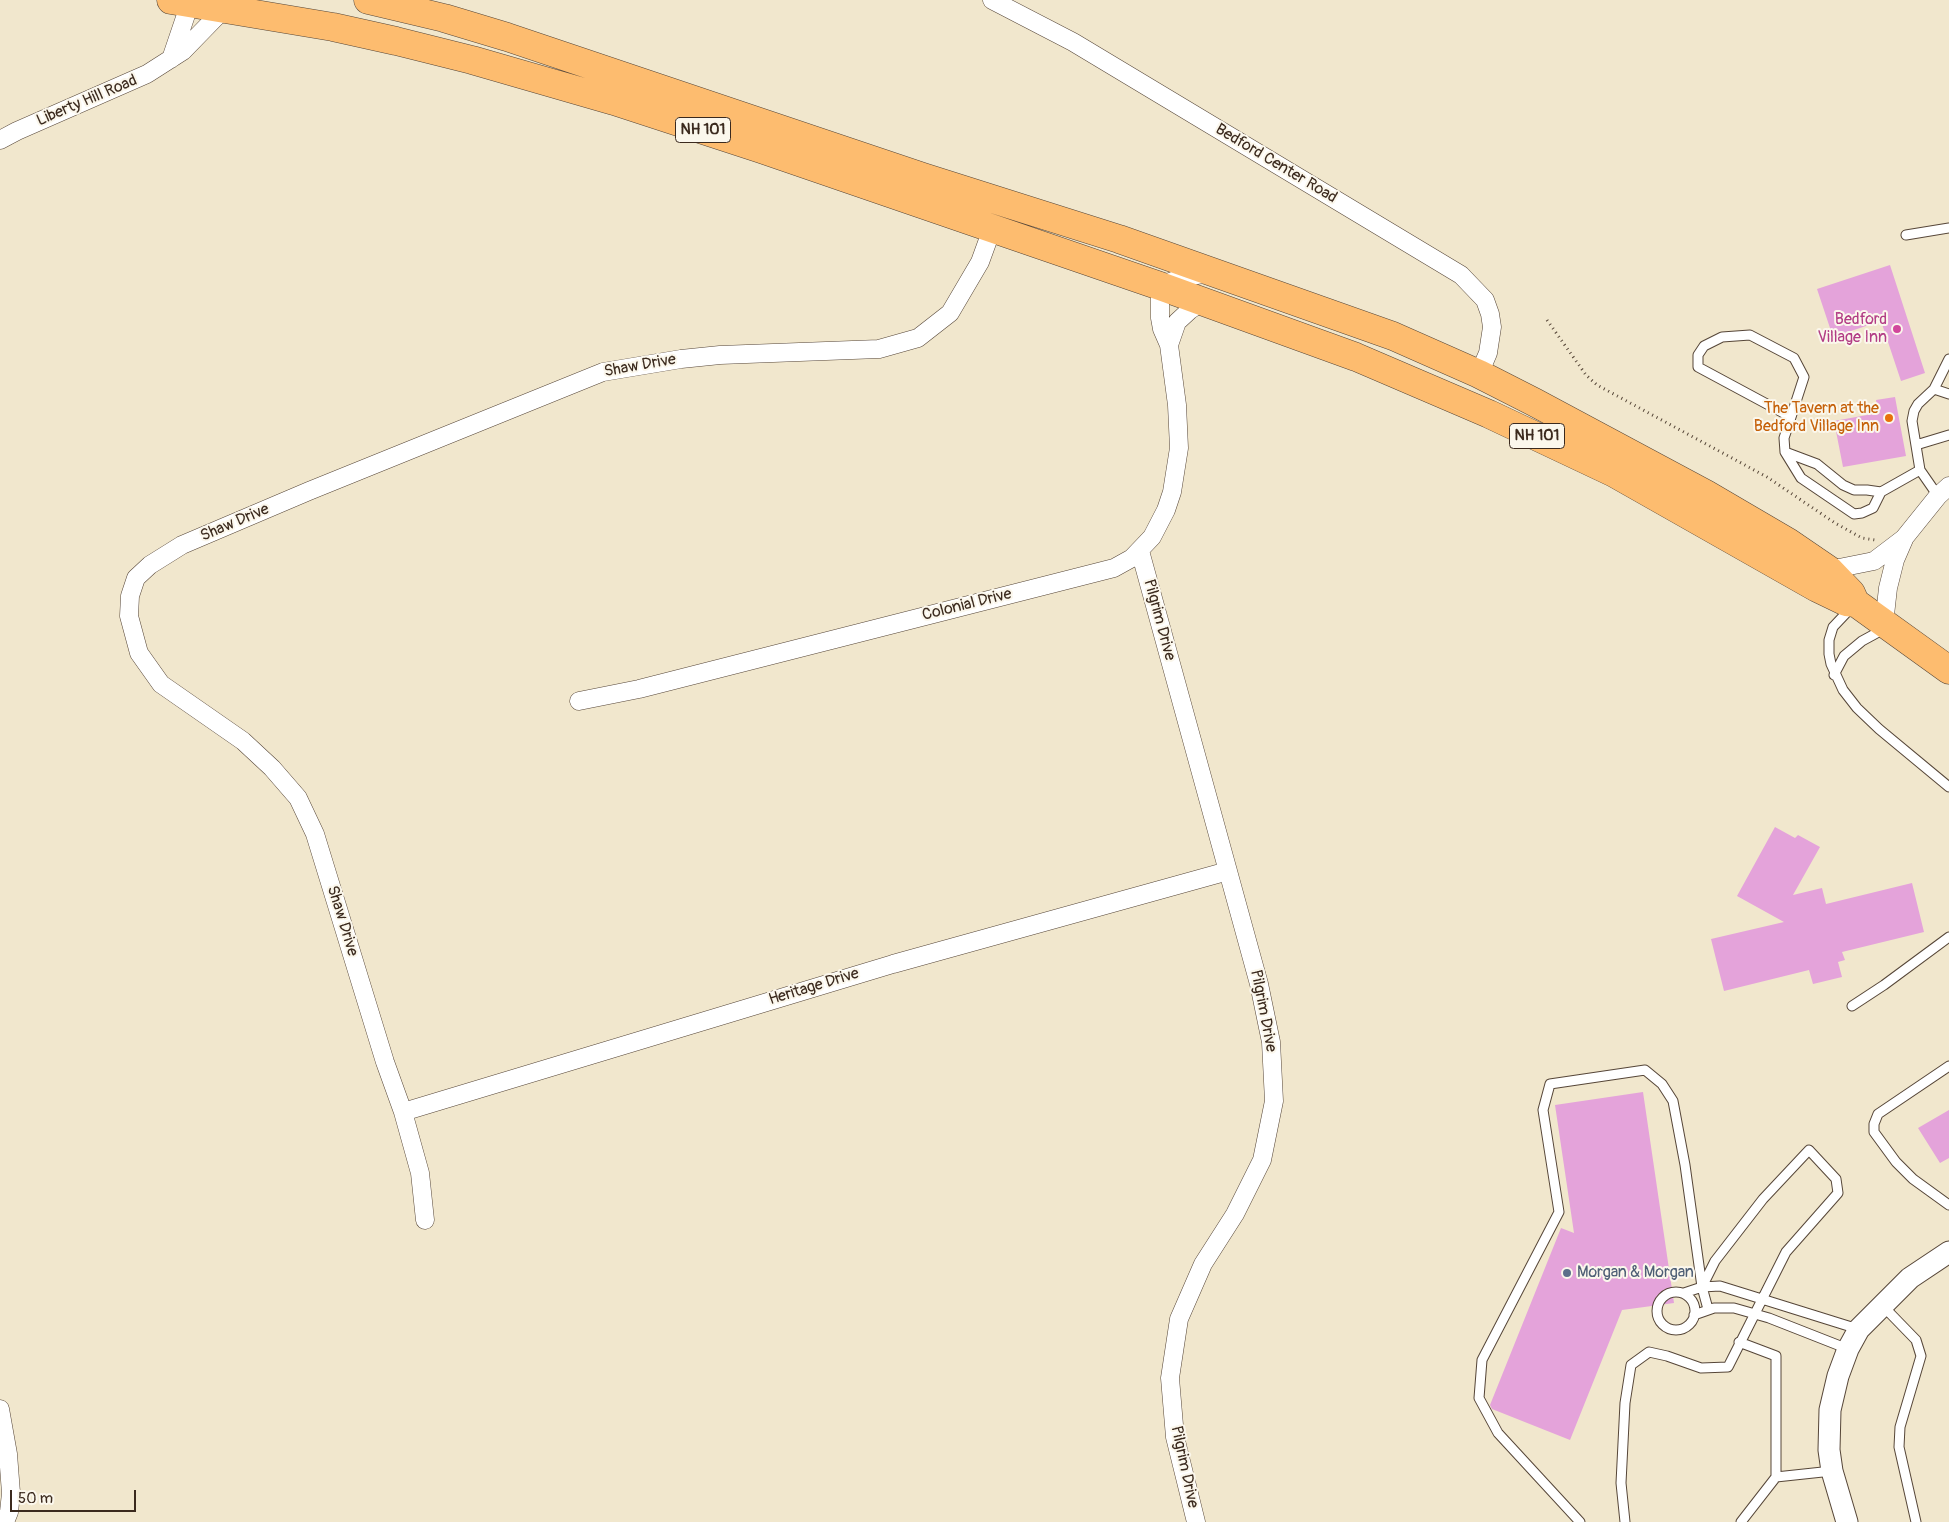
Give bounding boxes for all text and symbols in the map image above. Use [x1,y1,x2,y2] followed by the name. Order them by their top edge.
[34,71,140,131] street label: Liberty Hill Road
[676,118,730,142] road number: NH 101
[1212,120,1340,208] street label: Bedford Center Road
[1817,310,1887,348] place label: Bedford Village Inn
[1891,323,1903,335] marker: Bedford Village Inn
[603,350,677,382] street label: Shaw Drive
[1754,399,1879,437] place label: The Tavern at the Bedford Village Inn
[1883,412,1895,424] marker: The Tavern at the Bedford Village Inn
[1510,424,1564,448] road number: NH 101
[198,500,272,546] street label: Shaw Drive
[1139,577,1179,663] street label: Pilgrim Drive
[920,585,1014,625] street label: Colonial Drive
[322,883,362,959] street label: Shaw Drive
[767,964,861,1010] street label: Heritage Drive
[1246,968,1280,1054] street label: Pilgrim Drive
[1577,1263,1694,1283] place label: Morgan & Morgan
[1561,1267,1573,1279] marker: Morgan & Morgan
[1166,1424,1202,1510] street label: Pilgrim Drive
[12,1480,139,1512] scale bar
[18,1489,53,1508] text: 50 m

